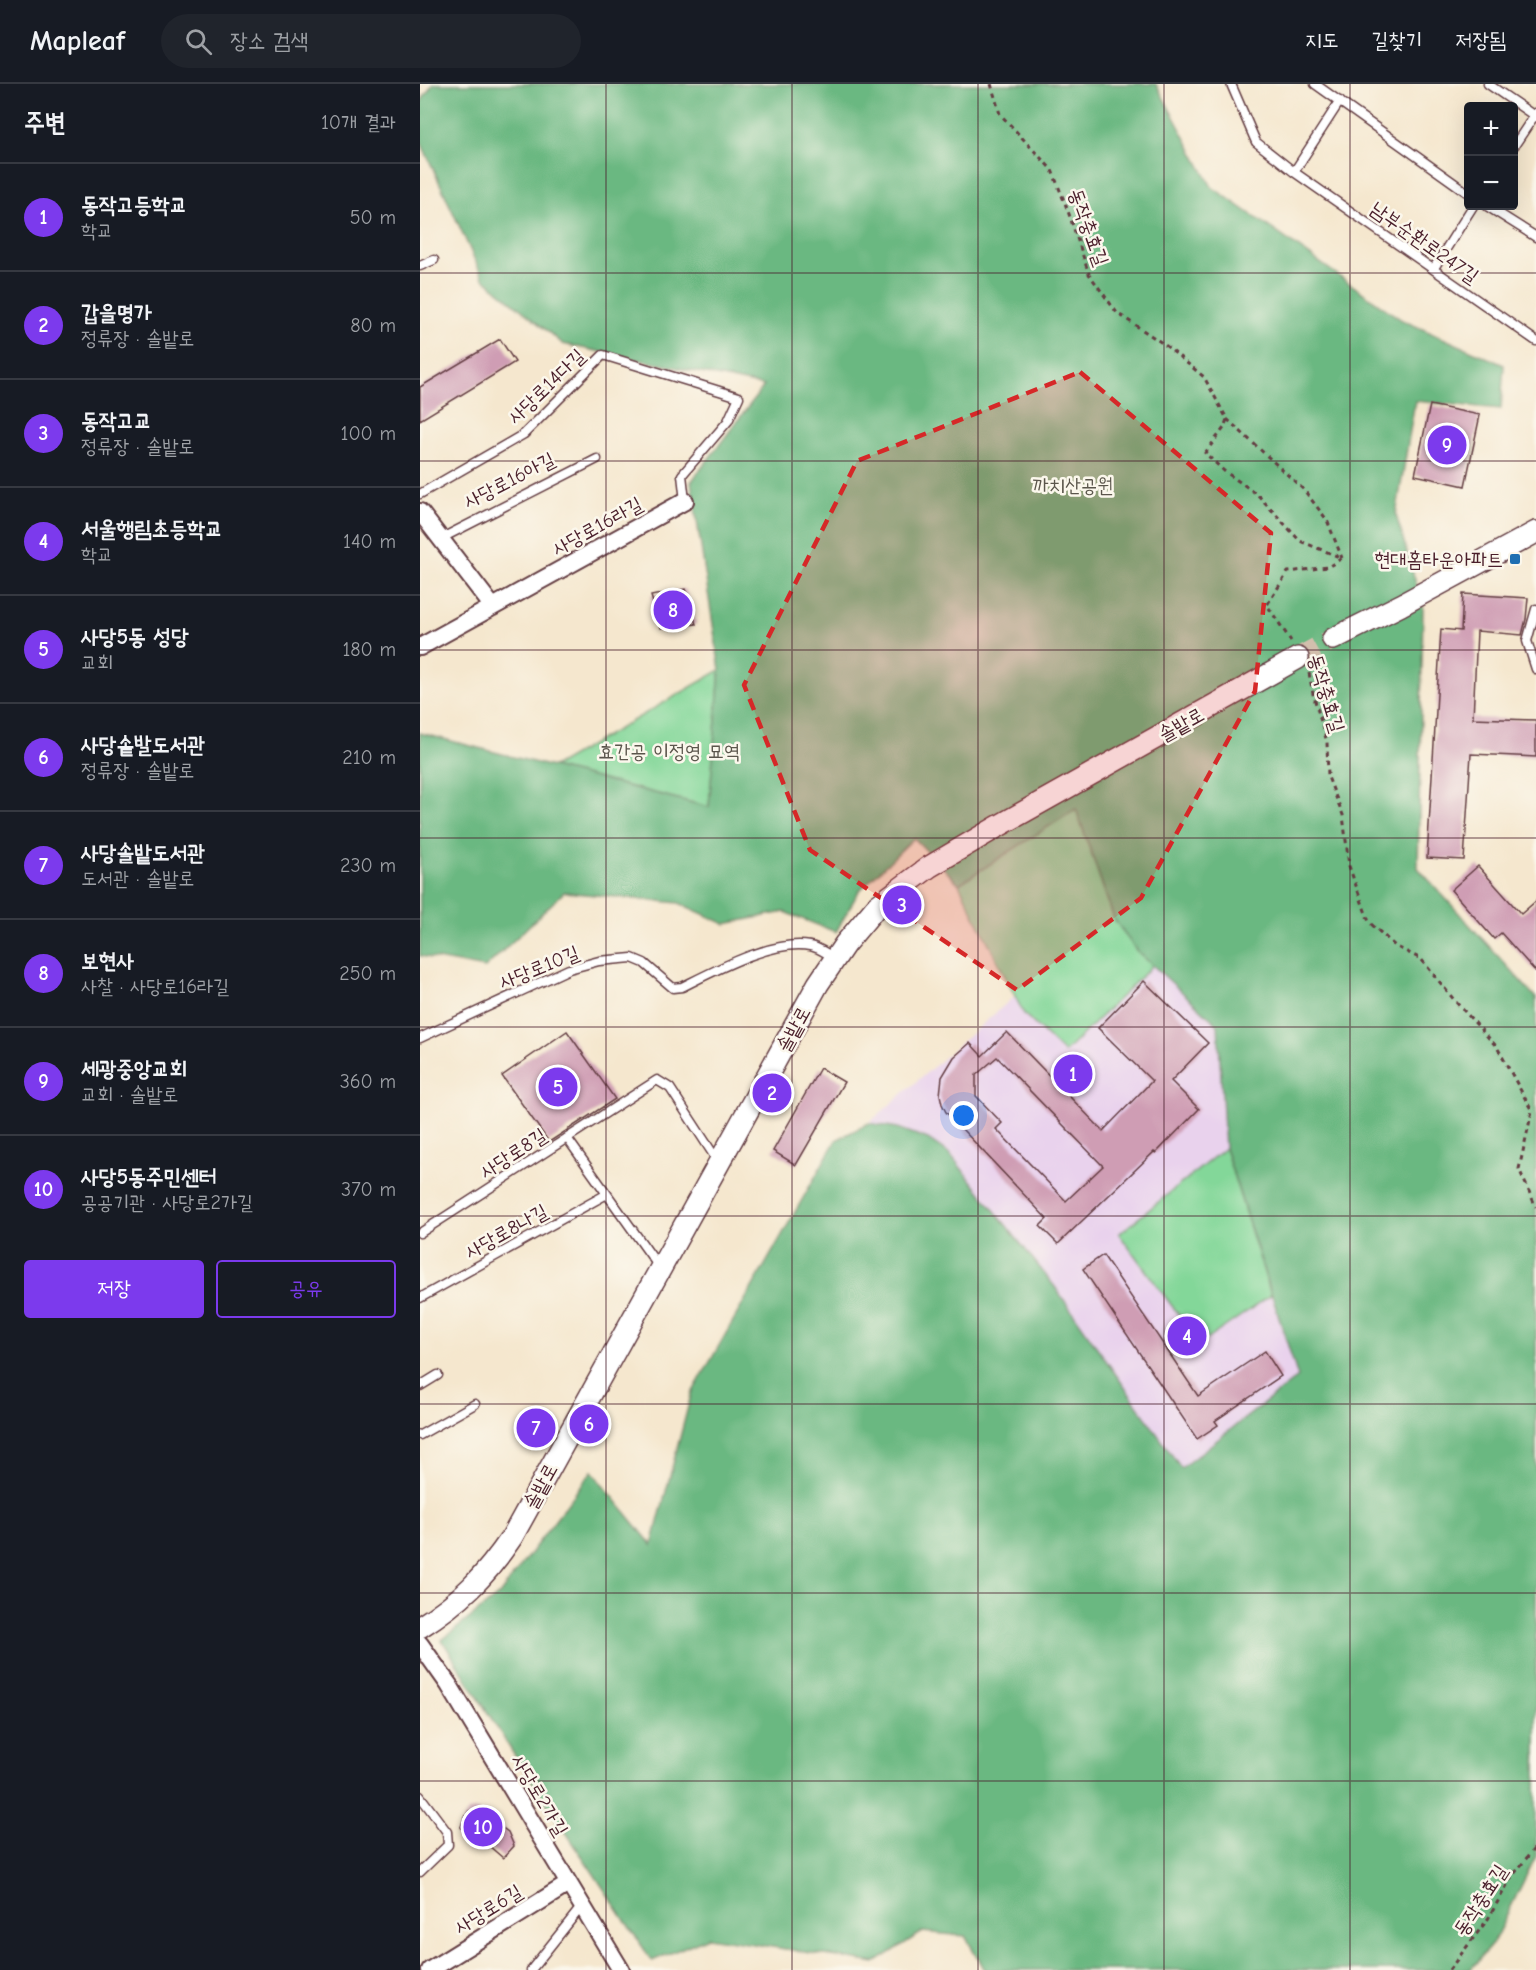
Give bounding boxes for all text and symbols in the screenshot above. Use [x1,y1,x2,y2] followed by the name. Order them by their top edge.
[161,14,581,68] search box
[30,25,125,57] text: Mapleaf
[182,25,215,58] icon: search
[230,28,308,54] text: 장소 검색
[1305,28,1339,52] text: 지도
[1372,28,1422,52] text: 길찾기
[1455,28,1506,52] text: 저장됨
[1464,102,1518,210] map controls
[1464,102,1518,156] button: +
[24,108,66,138] text: 주변
[321,111,396,134] text: 10개 결과
[1464,156,1518,210] button: −
[1064,185,1113,269] street label: 동작충효길
[81,192,187,218] text: 동작고등학교
[1366,197,1483,288] street label: 남부순환로247길
[40,206,47,229] text: 1
[350,206,396,229] text: 50 m
[81,219,113,242] text: 학교
[81,300,152,326] text: 갑을명가
[39,314,48,337] text: 2
[350,314,396,337] text: 80 m
[81,327,194,350] text: 정류장 · 솔밭로
[503,344,590,429] street label: 사당로14다길
[81,408,152,434] text: 동작고교
[39,422,48,445] text: 3
[341,422,396,445] text: 100 m
[1428,422,1466,468] pin: 9
[81,435,194,458] text: 정류장 · 솔밭로
[460,448,559,513] street label: 사당로16아길
[1033,474,1113,497] park label: 까치산공원
[548,492,646,561] street label: 사당로16라길
[81,516,223,542] text: 서울행림초등학교
[39,530,48,553] text: 4
[343,530,396,553] text: 140 m
[81,543,113,566] text: 학교
[1374,548,1503,571] place label: 현대홈타운아파트
[1508,552,1522,566] marker: 현대홈타운아파트
[654,588,692,632] pin: 8
[81,624,189,650] text: 사당5동 성당
[38,638,49,661] text: 5
[342,638,396,661] text: 180 m
[81,651,113,674] text: 교회
[1304,651,1349,735] street label: 동작충효길
[1155,703,1208,746] street label: 솔밭로
[81,732,205,758] text: 사당솥발도서관
[598,740,740,763] park label: 효간공 이정영 묘역
[38,746,49,769] text: 6
[342,746,396,769] text: 210 m
[81,759,194,782] text: 정류장 · 솔밭로
[81,840,205,866] text: 사당솔밭도서관
[39,854,48,877] text: 7
[340,854,396,877] text: 230 m
[81,867,194,890] text: 도서관 · 솔밭로
[882,882,922,928] pin: 3
[496,941,583,994] street label: 사당로10길
[81,948,134,974] text: 보현사
[38,962,49,985] text: 8
[339,962,396,985] text: 250 m
[81,975,229,998] text: 사찰 · 사당로16라길
[772,1003,815,1056] street label: 솔밭로
[1054,1052,1092,1096] pin: 1
[81,1056,187,1082] text: 세광중앙교회
[538,1064,578,1110] pin: 5
[38,1070,49,1093] text: 9
[340,1070,396,1093] text: 360 m
[752,1070,792,1116] pin: 2
[81,1083,178,1106] text: 교회 · 솔밭로
[949,1101,978,1130] your location
[476,1123,551,1183] street label: 사당로8길
[81,1164,217,1190] text: 사당5동주민센터
[34,1178,53,1201] text: 10
[341,1178,396,1201] text: 370 m
[81,1191,253,1214] text: 공공기관 · 사당로2가길
[461,1199,552,1264] street label: 사당로8나길
[24,1260,204,1318] button: 저장
[216,1260,396,1318] button: 공유
[1168,1314,1206,1358] pin: 4
[570,1402,608,1446] pin: 6
[516,1406,556,1450] pin: 7
[519,1460,562,1513] street label: 솔밭로
[506,1750,573,1840] street label: 사당로2가길
[464,1804,502,1850] pin: 10
[1449,1860,1512,1940] street label: 동작충효길
[450,1880,526,1939] street label: 사당로6길

